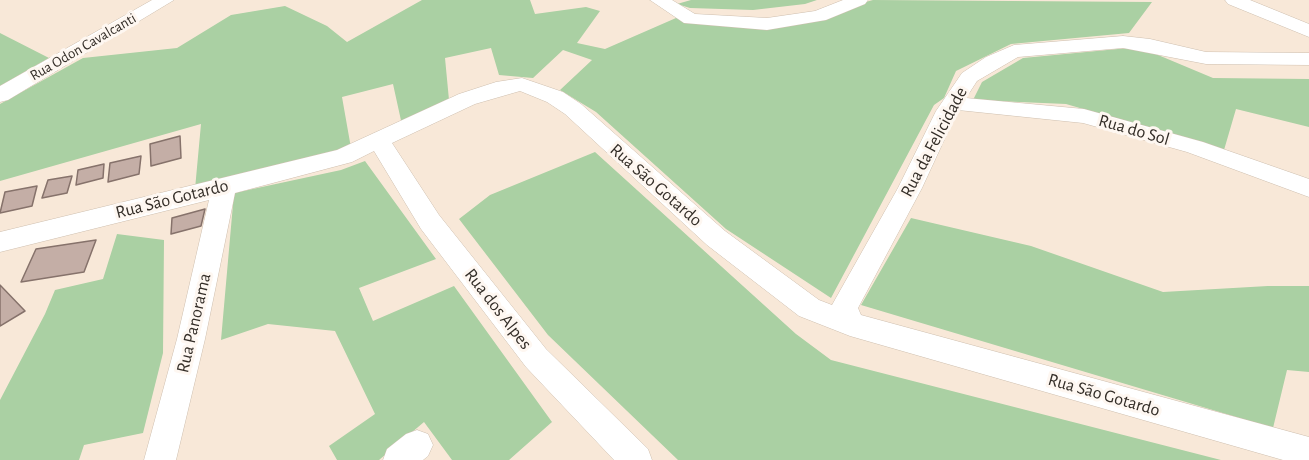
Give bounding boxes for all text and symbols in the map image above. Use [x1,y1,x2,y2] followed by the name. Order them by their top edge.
[27,9,139,85] street label: Rua Odon Cavalcanti
[896,83,972,201] street label: Rua da Felicidade
[1096,110,1172,150] street label: Rua do Sol
[605,139,707,231] street label: Rua São Gotardo
[113,175,231,223] street label: Rua São Gotardo
[460,264,536,354] street label: Rua dos Alpes
[172,271,216,375] street label: Rua Panorama
[1046,369,1162,421] street label: Rua São Gotardo

